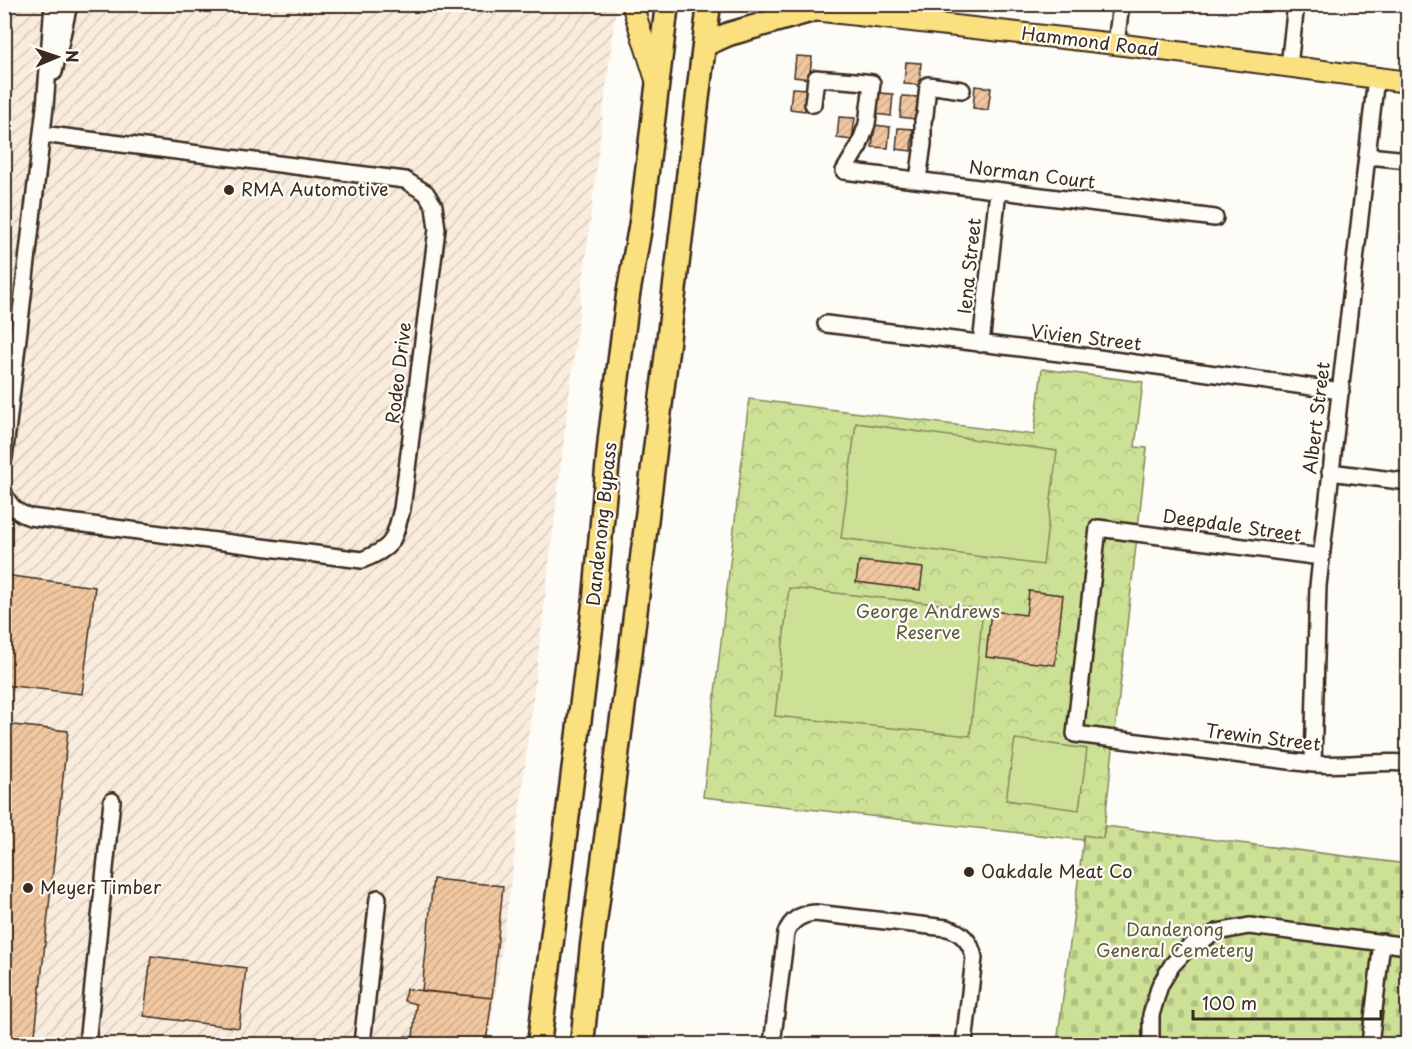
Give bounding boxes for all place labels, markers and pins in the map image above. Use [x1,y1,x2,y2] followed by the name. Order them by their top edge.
[241,175,389,202] place label: RMA Automotive
[222,183,236,197] marker: RMA Automotive
[981,857,1133,884] place label: Oakdale Meat Co
[962,865,976,879] marker: Oakdale Meat Co
[40,873,162,900] place label: Meyer Timber
[21,881,35,895] marker: Meyer Timber

